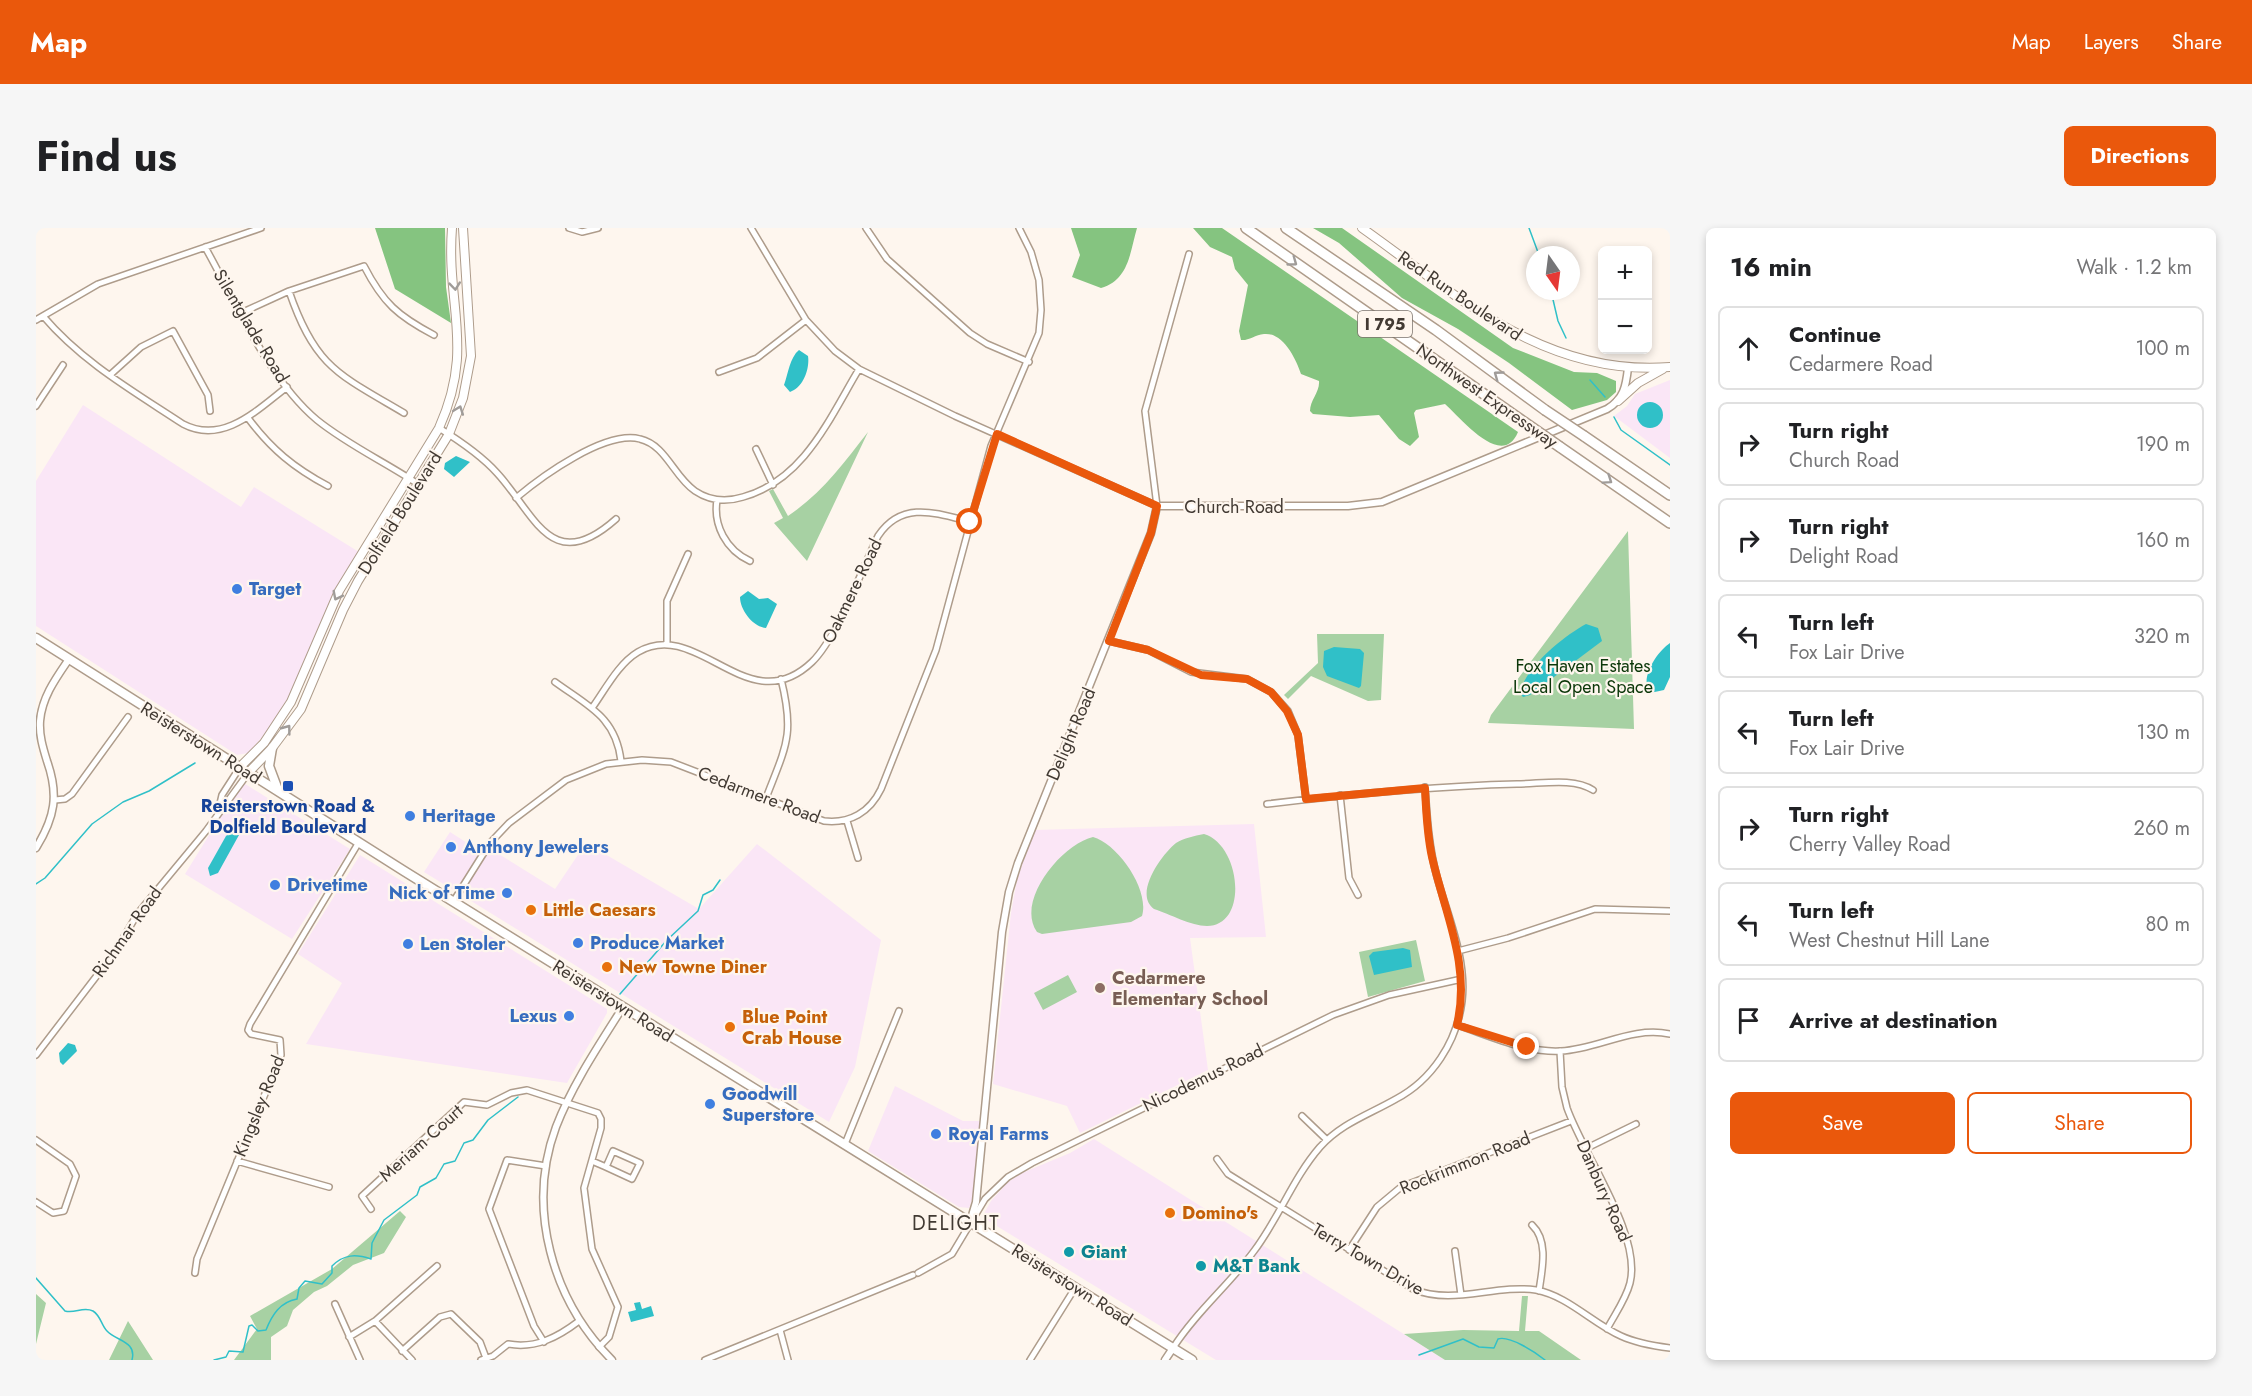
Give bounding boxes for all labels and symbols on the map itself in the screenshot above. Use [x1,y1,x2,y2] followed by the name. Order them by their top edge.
[1393,245,1527,347] street label: Red Run Boulevard
[1526,246,1580,300] north arrow
[1287,255,1298,266] one-way arrow
[207,264,295,388] street label: Silentglade Road
[448,282,461,291] one-way arrow
[1358,311,1412,337] road number: I 795
[1411,337,1563,455] street label: Northwest Expressway
[1494,372,1505,383] one-way arrow
[451,405,464,416] one-way arrow
[352,446,448,580] street label: Dolfield Boulevard
[1601,473,1612,484] one-way arrow
[1184,494,1284,520] street label: Church Road
[956,508,982,534] route start
[815,534,889,648] street label: Oakmere Road
[249,576,301,602] place label: Target
[230,582,244,596] marker: Target
[333,590,344,600] one-way arrow
[1513,653,1653,700] park label: Fox Haven Estates Local Open Space
[1040,684,1102,784] street label: Delight Road
[136,695,266,791] street label: Reisterstown Road
[280,725,291,736] one-way arrow
[694,760,824,830] street label: Cedarmere Road
[281,779,295,793] marker: Reisterstown Road & Dolfield Boulevard
[201,793,376,840] place label: Reisterstown Road & Dolfield Boulevard
[422,803,496,829] place label: Heritage
[403,809,417,823] marker: Heritage
[462,834,609,860] place label: Anthony Jewelers
[444,840,458,854] marker: Anthony Jewelers
[287,872,368,898] place label: Drivetime
[268,878,282,892] marker: Drivetime
[389,880,495,906] place label: Nick of Time
[86,881,168,983] street label: Richmar Road
[500,886,514,900] marker: Nick of Time
[543,897,656,923] place label: Little Caesars
[524,903,538,917] marker: Little Caesars
[590,930,724,956] place label: Produce Market
[420,931,506,957] place label: Len Stoler
[571,936,585,950] marker: Produce Market
[401,937,415,951] marker: Len Stoler
[548,953,678,1049] street label: Reisterstown Road
[619,954,768,980] place label: New Towne Diner
[600,960,614,974] marker: New Towne Diner
[1112,965,1268,1012] place label: Cedarmere Elementary School
[1093,981,1107,995] marker: Cedarmere Elementary School
[509,1003,557,1029] place label: Lexus
[742,1004,842,1051] place label: Blue Point Crab House
[562,1009,576,1023] marker: Lexus
[723,1020,737,1034] marker: Blue Point Crab House
[1513,1033,1539,1059] route end
[1138,1037,1268,1119] street label: Nicodemus Road
[227,1051,291,1161] street label: Kingsley Road
[722,1081,814,1128] place label: Goodwill Superstore
[703,1097,717,1111] marker: Goodwill Superstore
[373,1098,469,1188] street label: Meriam Court
[948,1121,1049,1147] place label: Royal Farms
[1396,1125,1534,1201] street label: Rockrimmon Road
[929,1127,943,1141] marker: Royal Farms
[1570,1136,1638,1246] street label: Danbury Road
[1182,1200,1258,1226] place label: Domino's
[1163,1206,1177,1220] marker: Domino's
[912,1209,1000,1238] district label: DELIGHT
[1307,1216,1429,1302] street label: Terry Town Drive
[1007,1237,1137,1333] street label: Reisterstown Road
[1081,1239,1127,1265] place label: Giant
[1062,1245,1076,1259] marker: Giant
[1213,1253,1301,1279] place label: M&T Bank
[1194,1259,1208,1273] marker: M&T Bank

